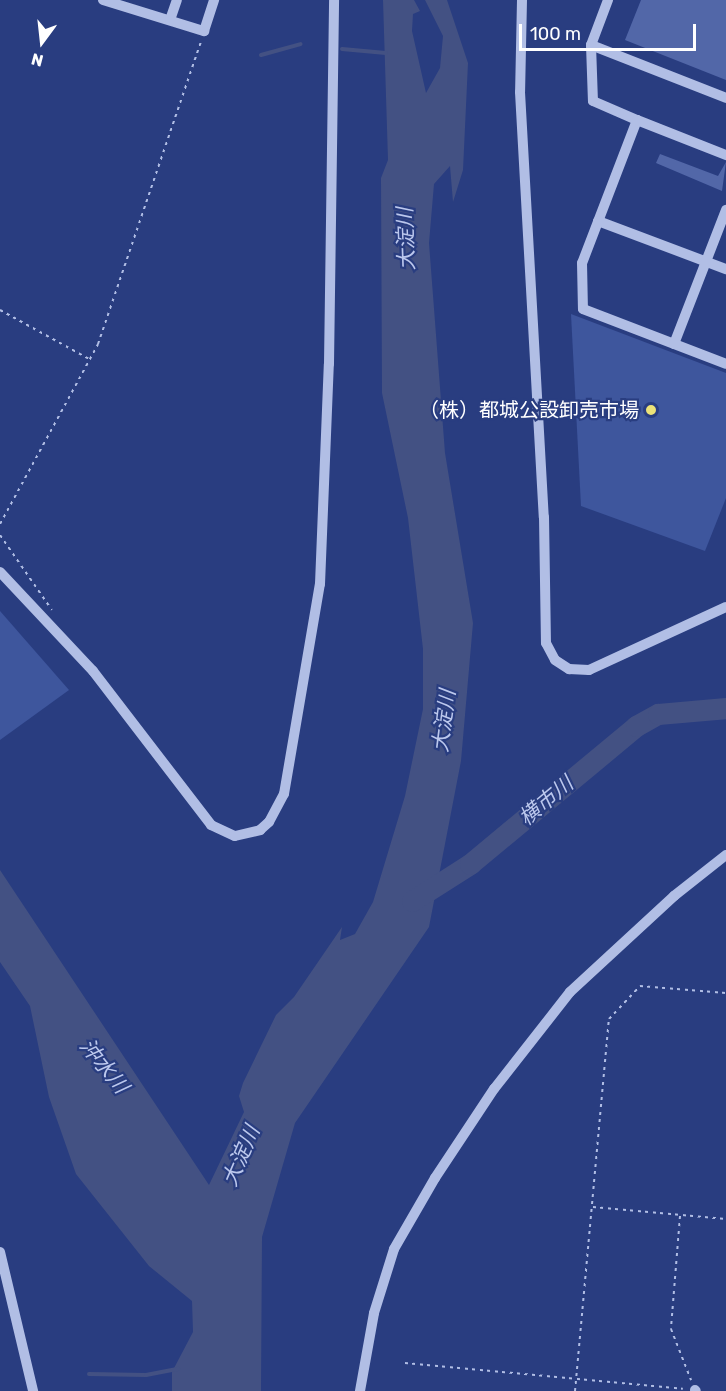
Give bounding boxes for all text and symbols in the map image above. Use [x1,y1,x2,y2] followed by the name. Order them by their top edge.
[12,12,72,72] north arrow
[522,12,699,50] scale bar
[530,23,581,45] text: 100 m
[29,49,45,71] text: N
[392,207,420,271] water label: 大淀川
[419,398,639,422] place label: （株）都城公設卸売市場
[644,403,658,417] marker: （株）都城公設卸売市場
[428,688,460,754] water label: 大淀川
[514,771,578,831] water label: 横市川
[74,1034,134,1098] water label: 沖水川
[217,1122,265,1190] water label: 大淀川

